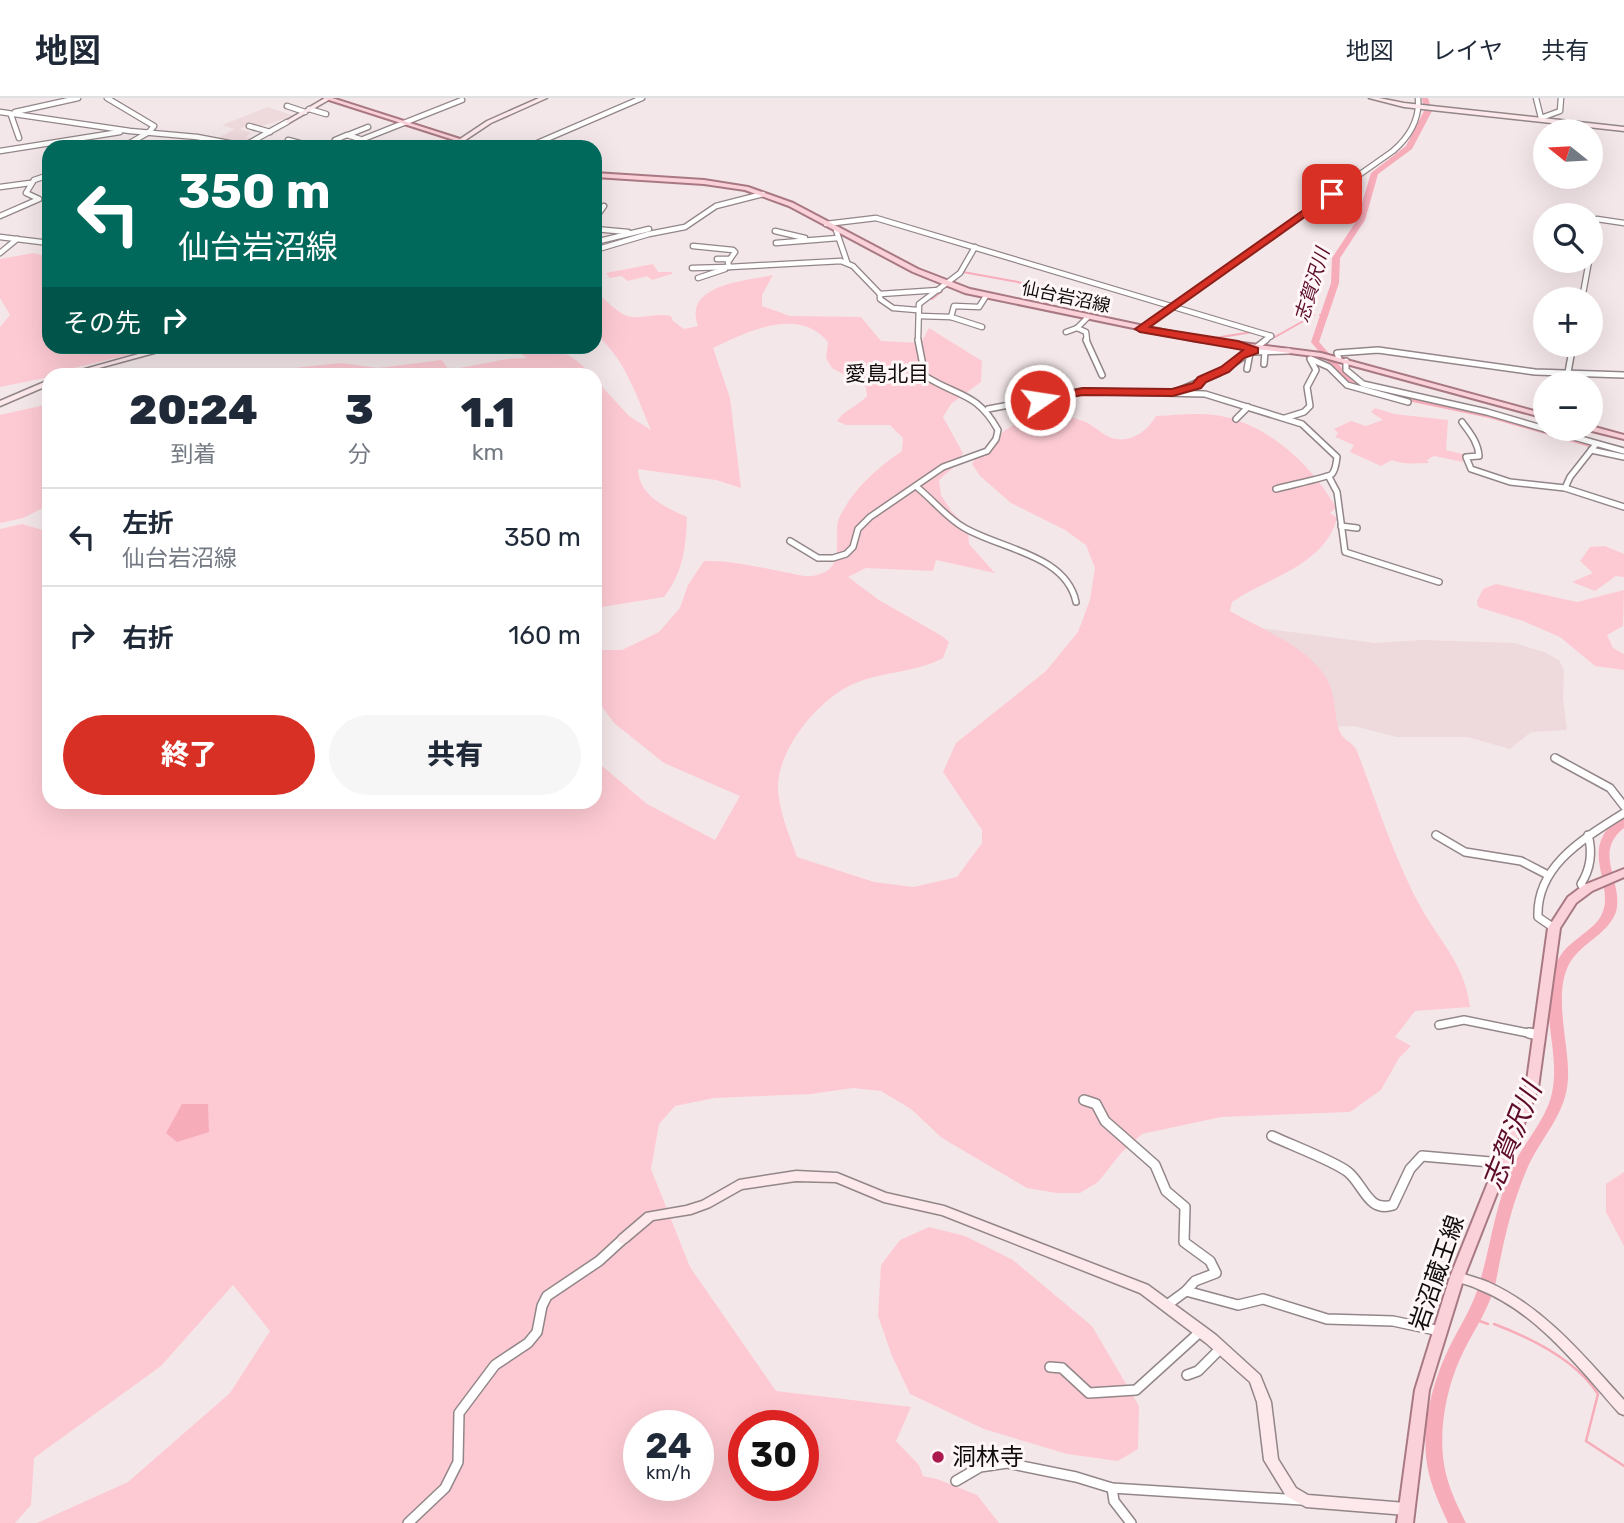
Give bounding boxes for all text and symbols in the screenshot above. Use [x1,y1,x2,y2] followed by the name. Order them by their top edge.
[35,31,101,70] text: 地図
[1346,37,1394,65] text: 地図
[1432,37,1503,65] text: レイヤ
[1541,37,1589,65] text: 共有
[1533,119,1603,189] north arrow
[1533,119,1603,441] map controls
[178,162,331,220] text: 350 m
[1302,164,1362,224] pin
[63,168,154,259] icon: left
[1313,175,1351,213] icon: arrive
[1533,203,1603,273] button: search
[178,228,338,266] text: 仙台岩沼線
[1290,243,1335,325] water label: 志賀沢川
[1020,277,1112,317] street label: 仙台岩沼線
[1533,287,1603,357] button: +
[155,301,193,339] icon: right
[63,308,141,339] text: その先
[845,361,929,386] district label: 愛島北目
[1003,363,1077,437] position arrow
[1533,371,1603,441] button: −
[129,385,258,435] text: 20:24
[345,385,374,435] text: 3
[461,388,515,438] text: 1.1
[472,438,504,466] text: km
[170,440,216,468] text: 到着
[348,440,371,468] text: 分
[122,508,174,539] text: 左折
[63,518,101,556] icon: left
[504,522,581,553] text: 350 m
[122,544,237,572] text: 仙台岩沼線
[63,616,101,654] icon: right
[508,620,581,651] text: 160 m
[122,623,174,654] text: 右折
[63,715,315,795] button: 終了
[329,715,581,795] button: 共有
[1476,1075,1549,1194] water label: 志賀沢川
[1404,1212,1470,1334] street label: 岩沼蔵王線
[728,1410,819,1501] speed limit sign: 30
[645,1425,692,1467] text: 24
[952,1443,1024,1471] place label: 洞林寺
[930,1449,946,1465] marker: 洞林寺
[646,1462,691,1484] text: km/h

